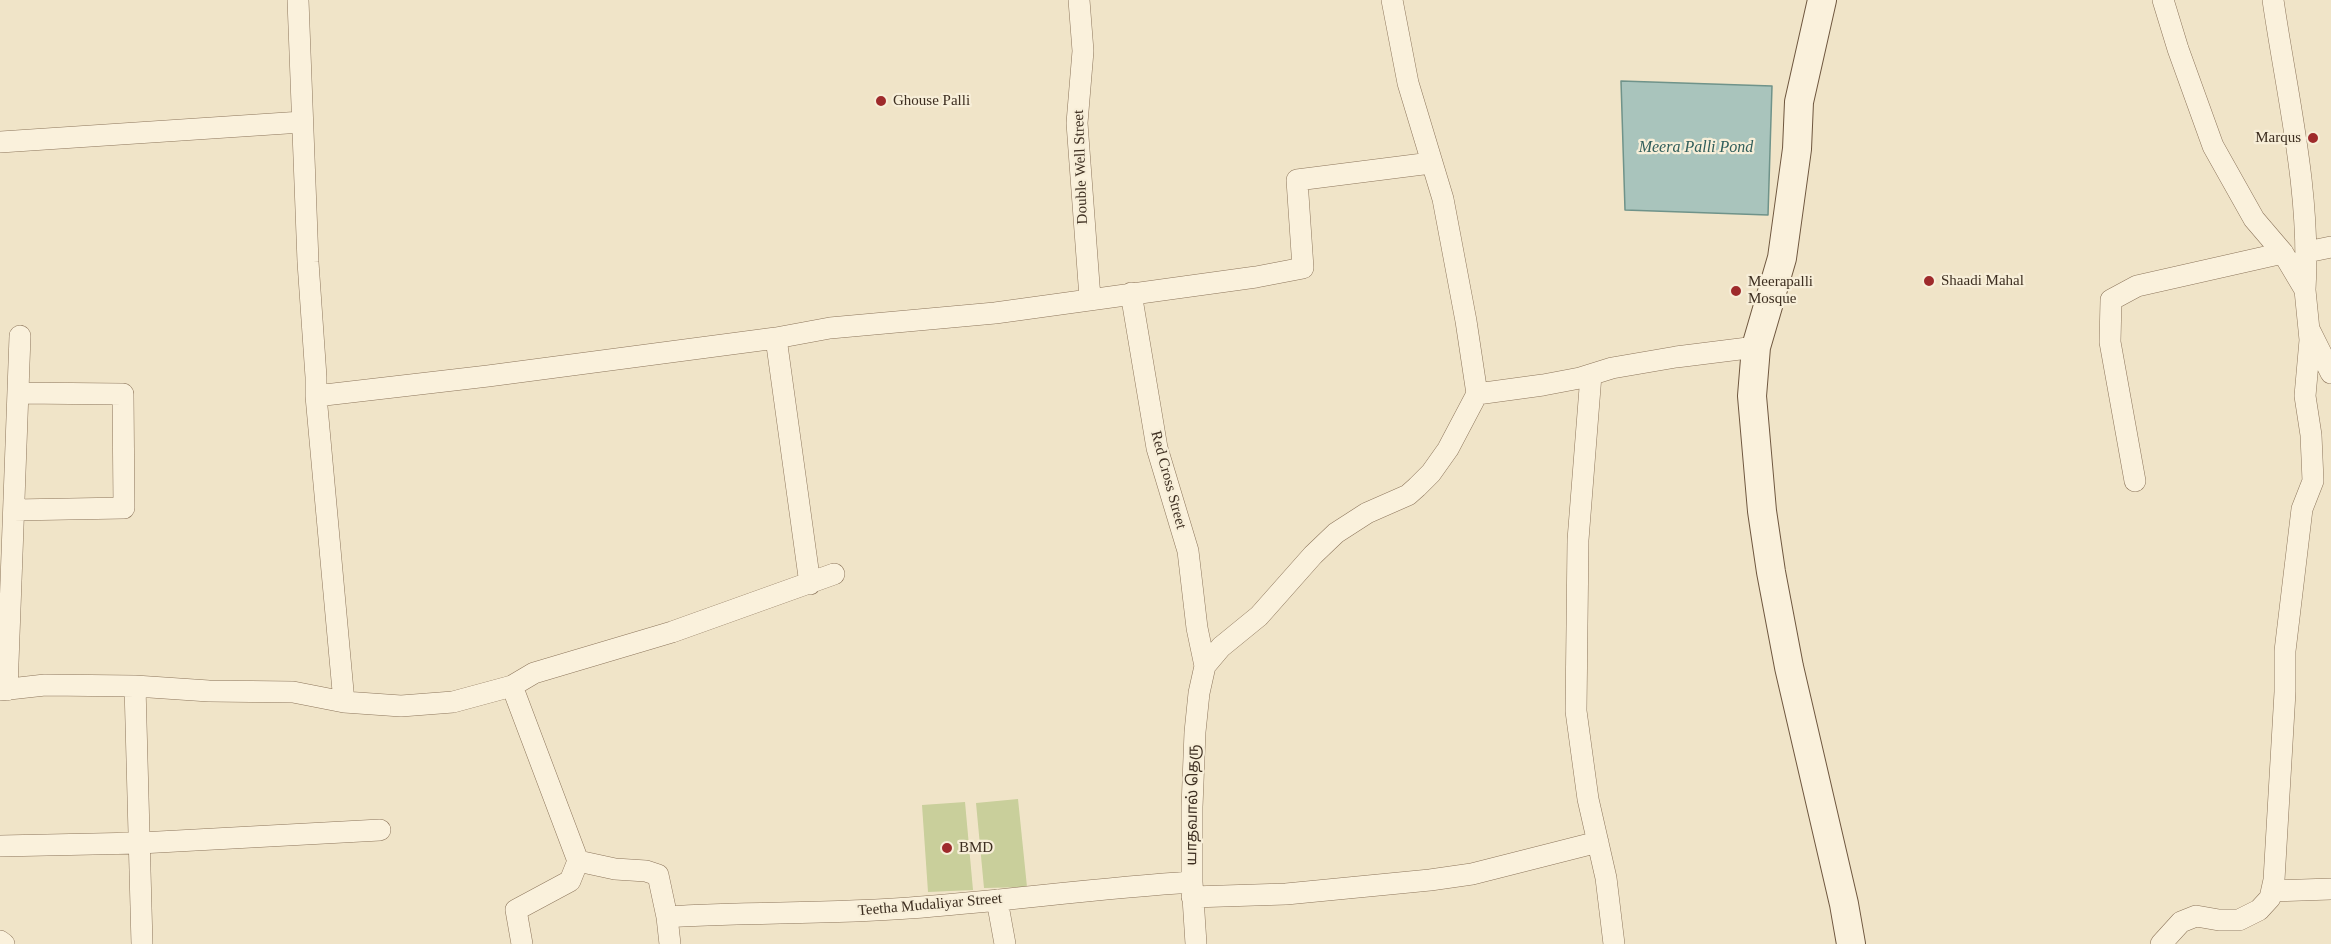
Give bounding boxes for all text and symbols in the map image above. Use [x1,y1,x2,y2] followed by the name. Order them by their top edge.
[893,92,970,110] place label: Ghouse Palli
[874,94,888,108] marker: Ghouse Palli
[1070,109,1092,225] street label: Double Well Street
[2255,129,2301,147] place label: Marqus
[2306,131,2320,145] marker: Marqus
[1639,138,1753,158] water label: Meera Palli Pond
[1941,272,2024,290] place label: Shaadi Mahal
[1748,273,1813,308] place label: Meerapalli Mosque
[1922,274,1936,288] marker: Shaadi Mahal
[1729,284,1743,298] marker: Meerapalli Mosque
[1146,429,1190,531] street label: Red Cross Street
[1183,744,1203,866] street label: யாதவால் தெரு
[959,839,993,857] place label: BMD
[940,841,954,855] marker: BMD
[857,890,1003,920] street label: Teetha Mudaliyar Street

